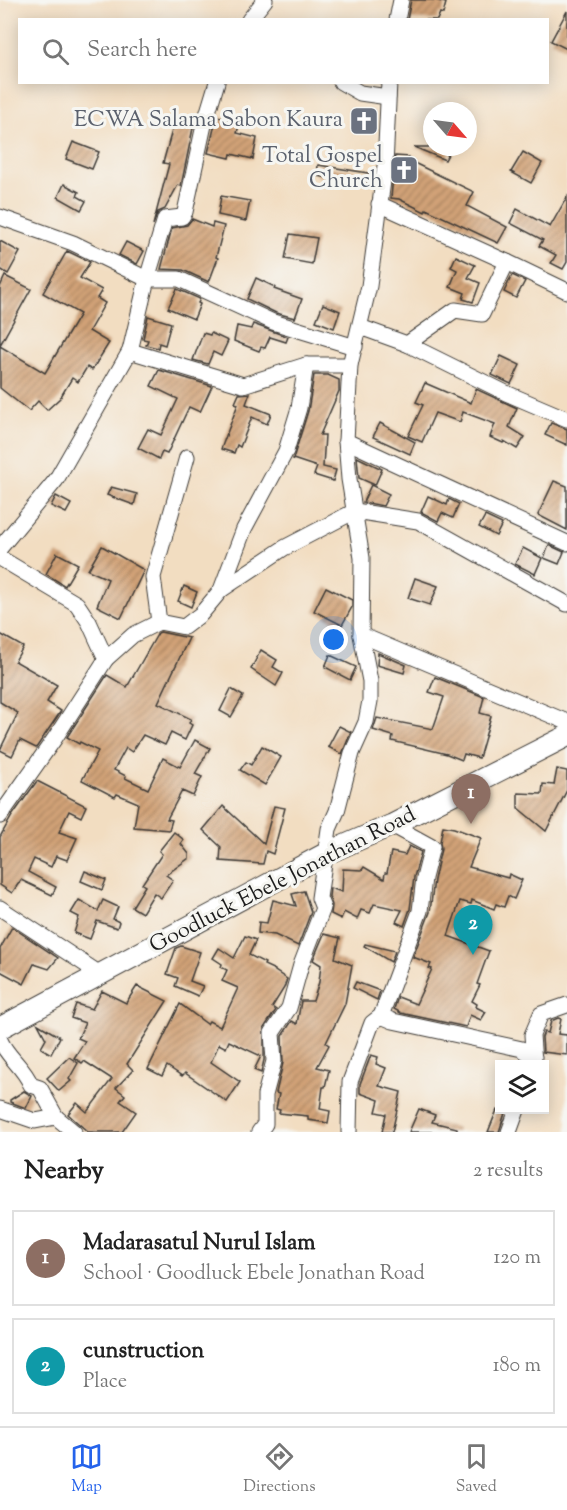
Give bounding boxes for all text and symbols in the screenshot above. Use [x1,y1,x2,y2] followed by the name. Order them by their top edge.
[18,18,549,84] search box
[39,35,72,68] icon: search
[87,35,197,67] text: Search here
[423,102,477,156] north arrow
[74,105,343,137] place label: ECWA Salama Sabon Kaura
[348,105,380,137] church icon: ECWA Salama Sabon Kaura
[262,141,383,198] place label: Total Gospel Church
[388,154,420,186] church icon: Total Gospel Church
[319,625,348,654] your location
[452,774,490,824] pin: 1
[144,800,422,962] street label: Goodluck Ebele Jonathan Road
[454,906,492,955] pin: 2
[495,1060,549,1114] map controls
[495,1060,549,1114] button: layers
[24,1153,104,1190] text: Nearby
[473,1157,543,1186] text: 2 results
[83,1228,316,1260] text: Madarasatul Nurul Islam
[42,1244,49,1273] text: 1
[493,1244,541,1273] text: 120 m
[83,1260,425,1289] text: School · Goodluck Ebele Jonathan Road
[83,1336,204,1368] text: cunstruction
[41,1352,50,1381] text: 2
[493,1352,541,1381] text: 180 m
[83,1368,127,1397] text: Place
[70,1440,103,1499] tab: Map
[243,1440,316,1499] tab: Directions
[456,1440,497,1499] tab: Saved

